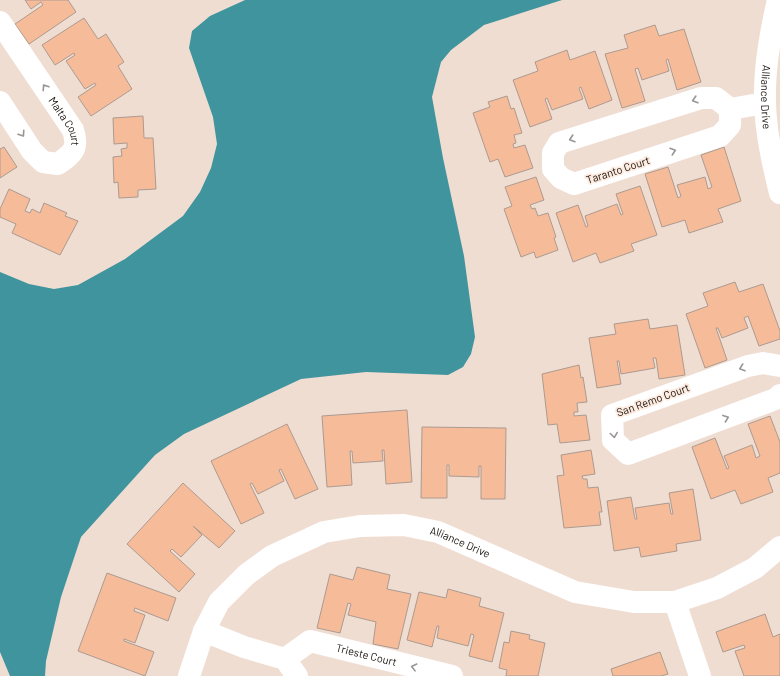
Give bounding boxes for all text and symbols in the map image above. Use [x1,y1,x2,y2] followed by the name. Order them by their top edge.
[759,64,774,130] street label: Alliance Drive
[42,85,49,92] one-way arrow
[46,94,82,146] street label: Malta Court
[692,95,699,104] one-way arrow
[17,130,24,137] one-way arrow
[568,134,575,143] one-way arrow
[670,147,677,156] one-way arrow
[584,153,651,186] street label: Taranto Court
[739,364,746,372] one-way arrow
[615,380,691,419] street label: San Remo Court
[722,414,729,422] one-way arrow
[609,431,618,438] one-way arrow
[429,524,492,560] street label: Alliance Drive
[335,641,398,668] street label: Trieste Court
[411,663,417,671] one-way arrow

